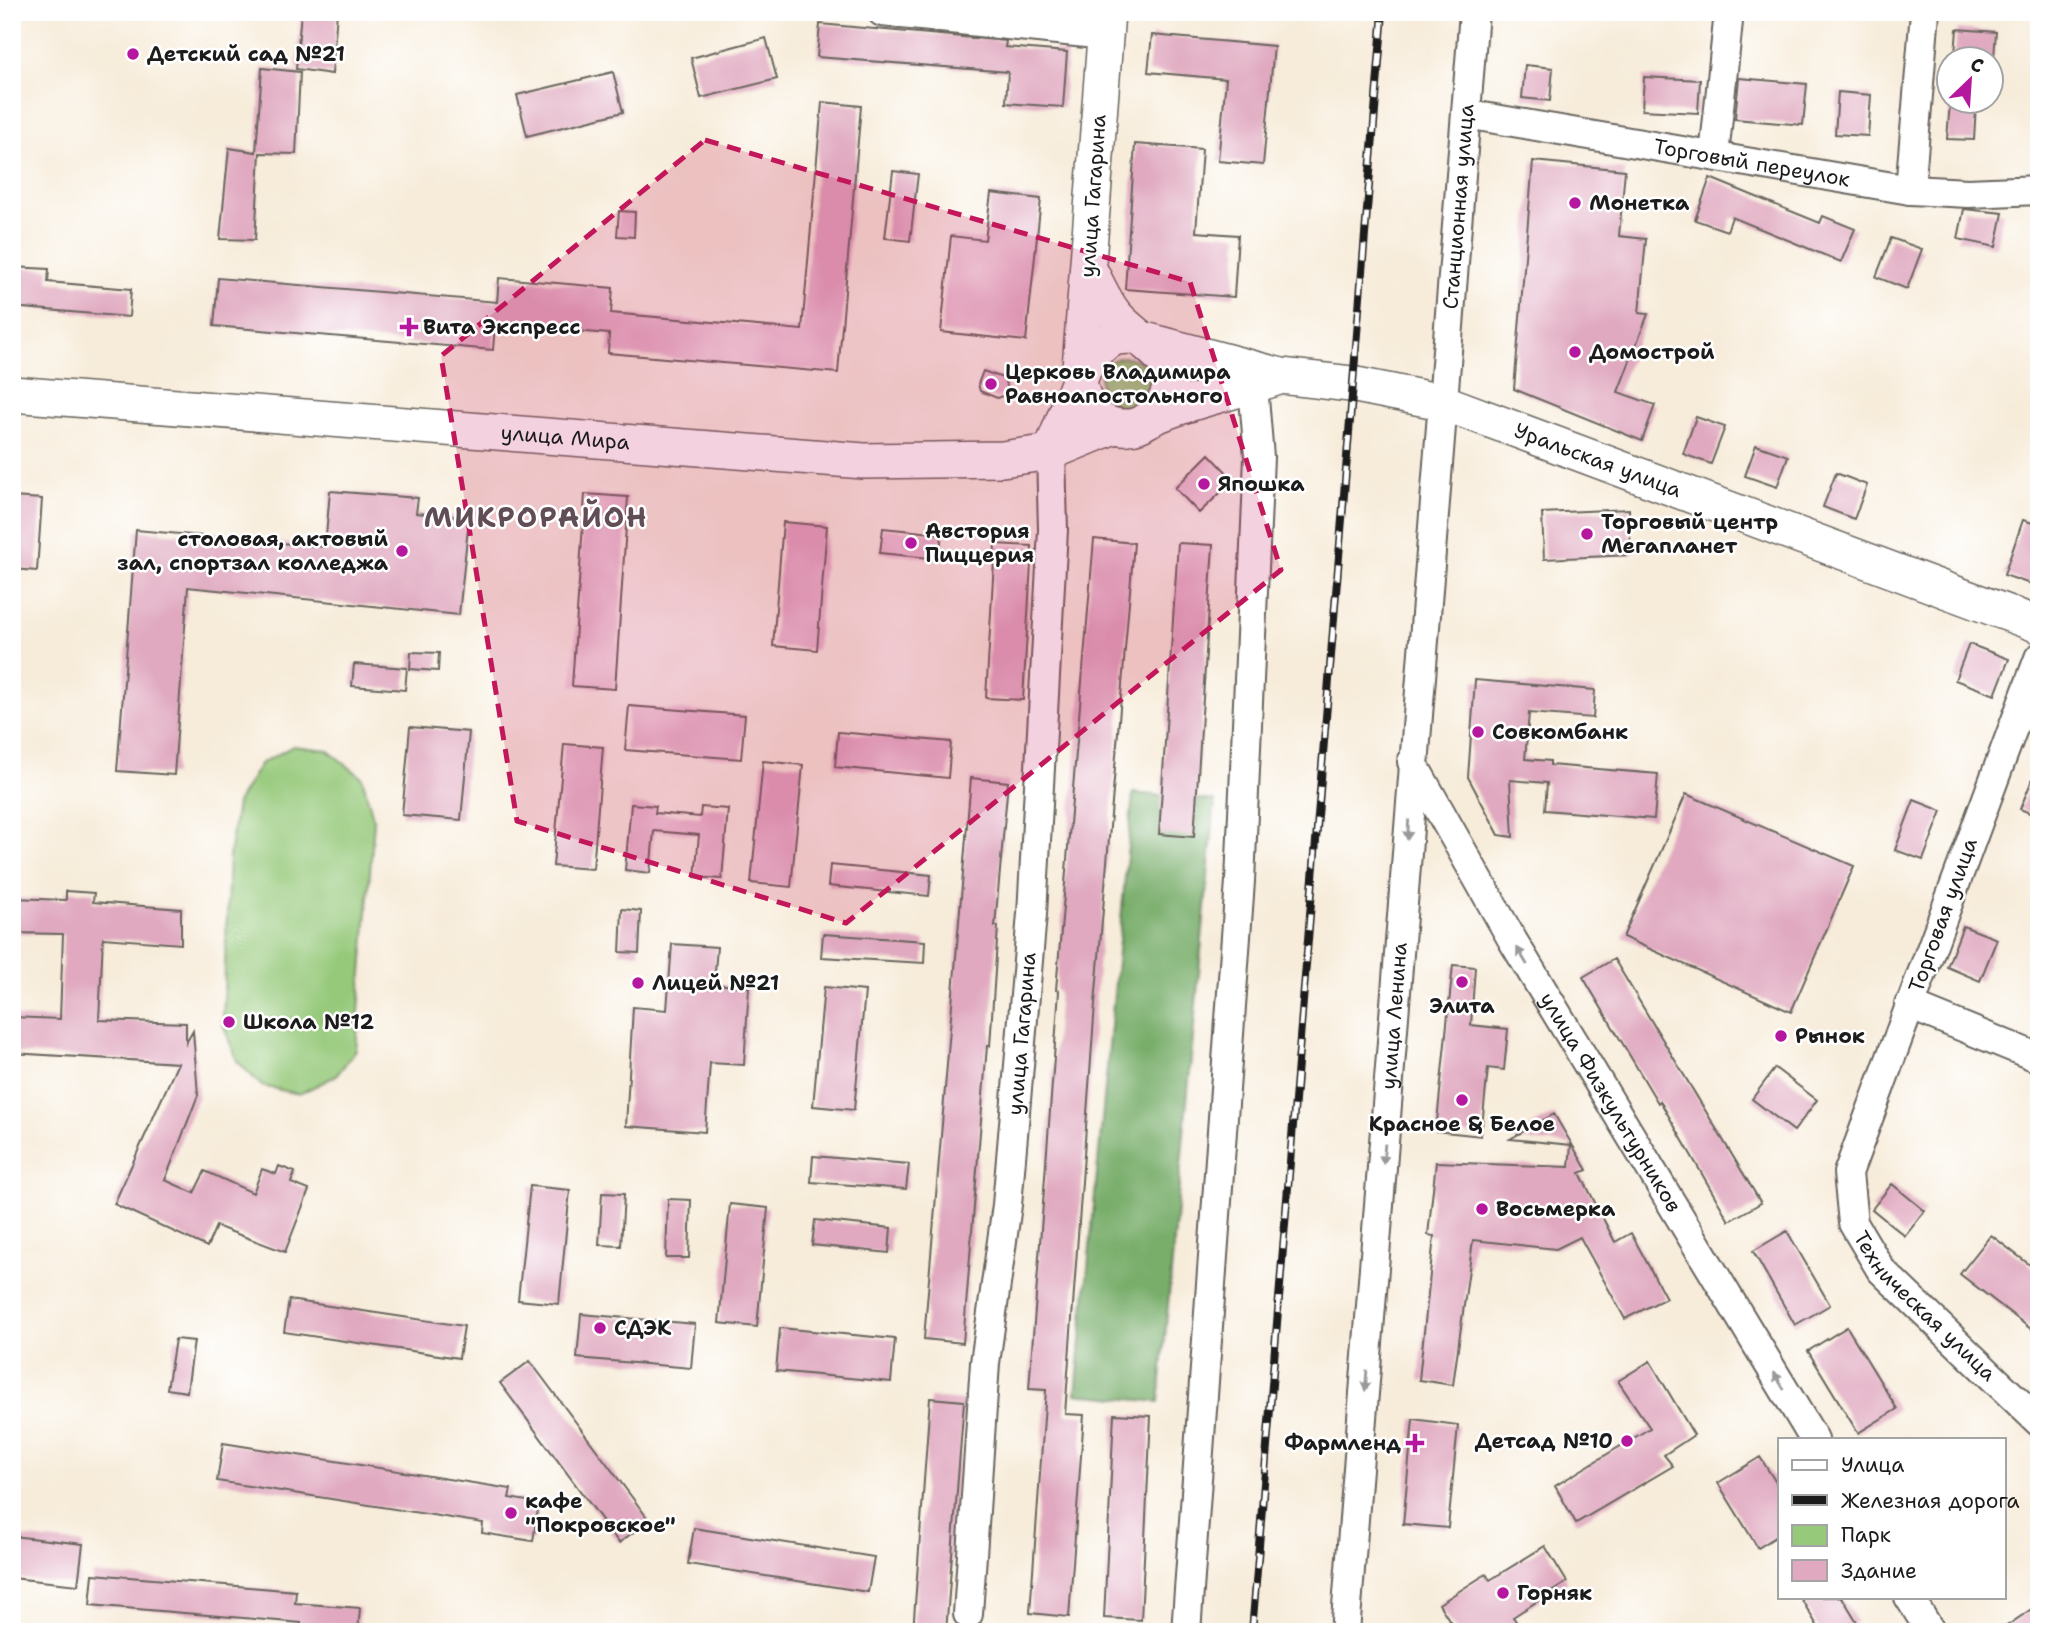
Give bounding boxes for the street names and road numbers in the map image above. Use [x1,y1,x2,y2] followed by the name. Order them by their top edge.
[1436,103,1481,310] street label: Станционная улица
[1073,114,1113,278] street label: улица Гагарина
[1652,132,1852,193] street label: Торговый переулок
[1510,416,1685,504] street label: Уральская улица
[500,418,631,457] street label: улица Мира
[1902,834,1984,996] street label: Торговая улица
[1374,941,1414,1091] street label: улица Ленина
[1001,951,1043,1116] street label: улица Гагарина
[1533,987,1688,1218] street label: улица Физкультурников
[1847,1226,2002,1387] street label: Техническая улица

